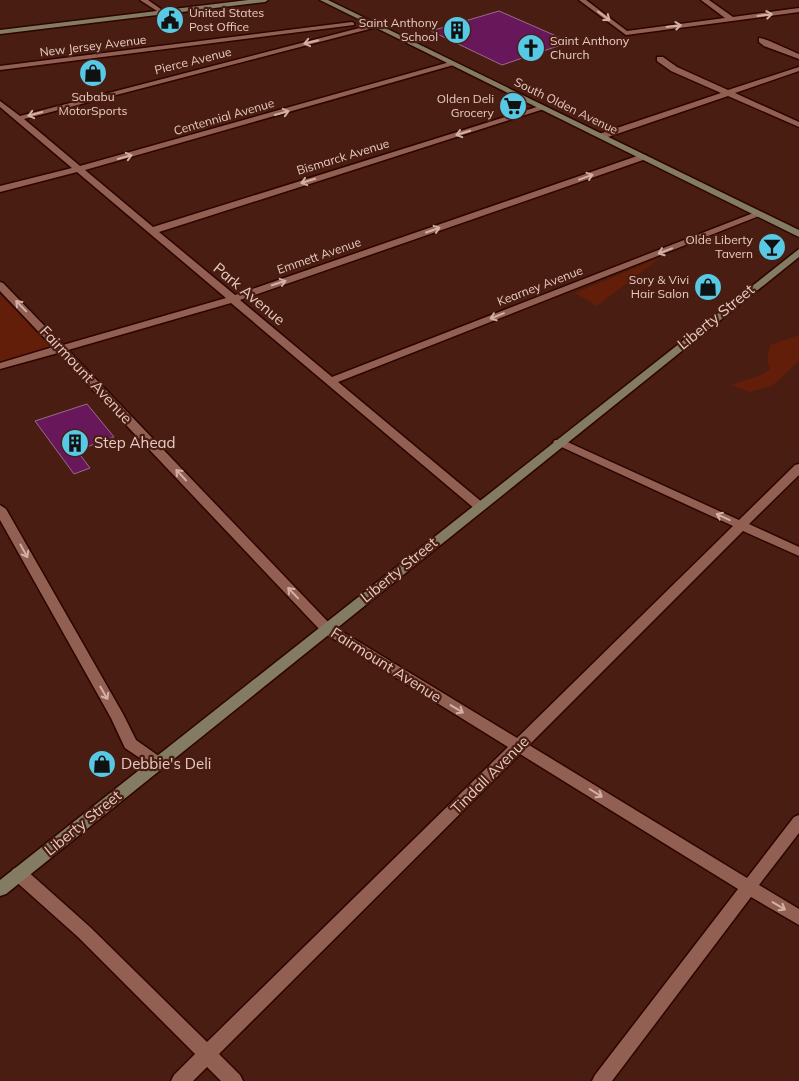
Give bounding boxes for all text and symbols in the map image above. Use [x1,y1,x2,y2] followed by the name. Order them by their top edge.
[155,5,185,35] public building icon: United States Post Office
[189,5,264,34] place label: United States Post Office
[757,9,773,19] one-way arrow
[597,11,610,22] one-way arrow
[359,15,439,44] place label: Saint Anthony School
[442,15,472,45] building icon: Saint Anthony School
[666,21,682,31] one-way arrow
[39,32,147,59] street label: New Jersey Avenue
[516,33,546,63] church icon: Saint Anthony Church
[550,33,630,62] place label: Saint Anthony Church
[304,38,320,47] one-way arrow
[153,44,233,77] street label: Pierce Avenue
[78,58,108,88] shop icon: Sababu MotorSports
[512,74,620,137] street label: South Olden Avenue
[59,89,127,118] place label: Sababu MotorSports
[437,91,495,120] place label: Olden Deli Grocery
[498,91,528,121] supermarket icon: Olden Deli Grocery
[172,95,276,138] street label: Centennial Avenue
[273,108,289,117] one-way arrow
[28,110,44,119] one-way arrow
[456,129,472,138] one-way arrow
[295,135,391,178] street label: Bismarck Avenue
[117,152,133,162] one-way arrow
[578,172,594,181] one-way arrow
[301,177,317,187] one-way arrow
[425,225,440,234] one-way arrow
[686,232,754,261] place label: Olde Liberty Tavern
[757,232,787,262] bar icon: Olde Liberty Tavern
[275,234,363,277] street label: Emmett Avenue
[657,247,673,256] one-way arrow
[210,258,289,329] street label: Park Avenue
[495,262,585,309] street label: Kearney Avenue
[629,272,689,301] place label: Sory & Vivi Hair Salon
[693,272,723,302] shop icon: Sory & Vivi Hair Salon
[271,278,287,288] one-way arrow
[673,280,758,353] street label: Liberty Street
[15,300,27,313] one-way arrow
[490,312,505,321] one-way arrow
[36,322,137,427] street label: Fairmount Avenue
[60,428,90,458] building icon: Step Ahead
[94,433,176,452] place label: Step Ahead
[175,469,187,482] one-way arrow
[716,512,731,521] one-way arrow
[356,533,441,606] street label: Liberty Street
[19,544,29,559] one-way arrow
[287,587,299,599] one-way arrow
[327,623,445,706] street label: Fairmount Avenue
[100,685,109,700] one-way arrow
[450,704,464,714] one-way arrow
[447,732,533,818] street label: Tindall Avenue
[87,749,117,779] shop icon: Debbie's Deli
[121,754,211,773] place label: Debbie's Deli
[40,786,125,859] street label: Liberty Street
[589,789,603,799] one-way arrow
[772,901,786,912] one-way arrow

